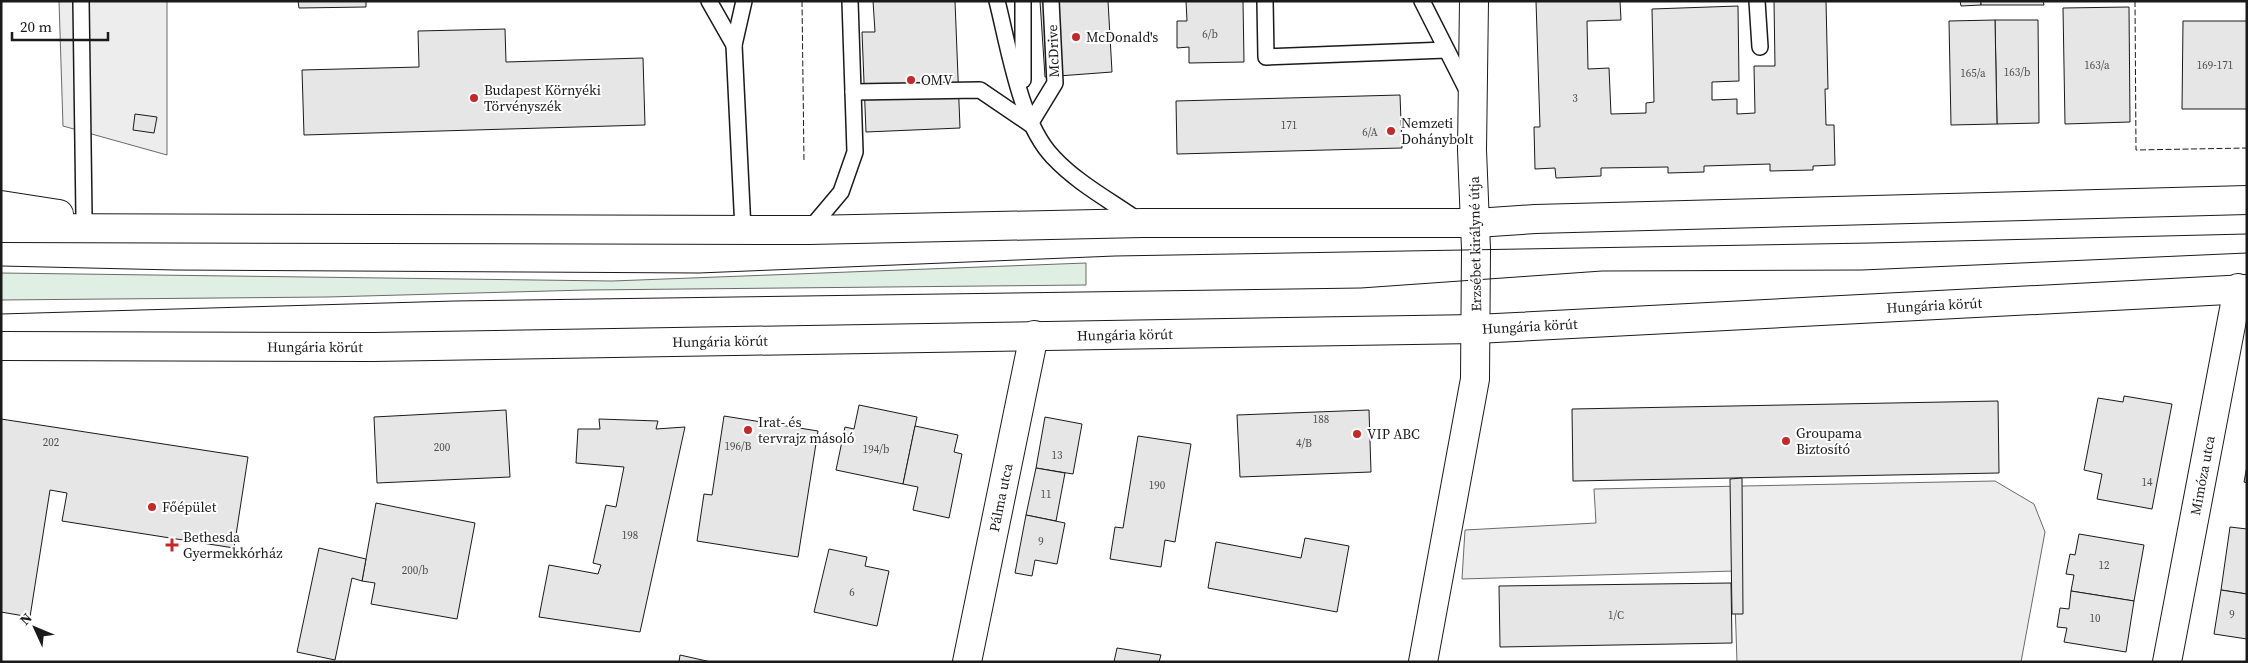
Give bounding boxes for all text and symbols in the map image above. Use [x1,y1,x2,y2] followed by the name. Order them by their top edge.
[12,10,109,42] scale bar
[20,16,52,37] text: 20 m
[1042,24,1064,78] street label: McDrive
[1086,27,1158,47] place label: McDonald's
[1202,27,1218,42] house number: 6/b
[1070,31,1082,43] marker: McDonald's
[2084,58,2110,73] house number: 163/a
[2197,58,2233,73] house number: 169-171
[2004,65,2030,80] house number: 163/b
[1960,66,1986,81] house number: 165/a
[921,70,953,90] place label: OMV
[905,74,917,86] marker: OMV
[484,80,601,116] place label: Budapest Környéki Törvényszék
[1572,91,1578,106] house number: 3
[468,92,480,104] marker: Budapest Környéki Törvényszék
[1401,113,1474,149] place label: Nemzeti Dohánybolt
[1281,118,1297,133] house number: 171
[1362,125,1379,140] house number: 6/A
[1385,125,1397,137] marker: Nemzeti Dohánybolt
[1464,175,1486,312] street label: Erzsébet királyné útja
[1886,293,1983,318] street label: Hungária körút
[1481,314,1579,339] street label: Hungária körút
[1077,324,1173,346] street label: Hungária körút
[672,331,768,352] street label: Hungária körút
[267,337,363,357] street label: Hungária körút
[758,412,855,448] place label: Irat- és tervrajz másoló
[1313,412,1329,427] house number: 188
[1796,423,1863,459] place label: Groupama Biztosító
[742,424,754,436] marker: Irat- és tervrajz másoló
[1367,424,1420,444] place label: VIP ABC
[1351,428,1363,440] marker: VIP ABC
[2185,433,2220,517] street label: Mimóza utca
[43,435,60,450] house number: 202
[1780,435,1792,447] marker: Groupama Biztosító
[1296,436,1312,451] house number: 4/B
[724,439,752,454] house number: 196/B
[434,440,451,455] house number: 200
[863,442,889,457] house number: 194/b
[1052,448,1063,463] house number: 13
[984,461,1018,533] street label: Pálma utca
[2142,475,2153,490] house number: 14
[1149,478,1166,493] house number: 190
[1041,487,1052,502] house number: 11
[162,497,217,517] place label: Főépület
[146,501,158,513] marker: Főépület
[183,527,283,563] place label: Bethesda Gyermekkórház
[622,528,638,543] house number: 198
[1038,534,1044,549] house number: 9
[165,538,179,552] marker: Bethesda Gyermekkórház
[2099,558,2110,573] house number: 12
[402,563,428,578] house number: 200/b
[849,585,855,600] house number: 6
[10,603,60,653] north arrow
[2229,607,2235,622] house number: 9
[15,608,36,630] text: N
[1608,608,1624,623] house number: 1/C
[2090,611,2101,626] house number: 10

